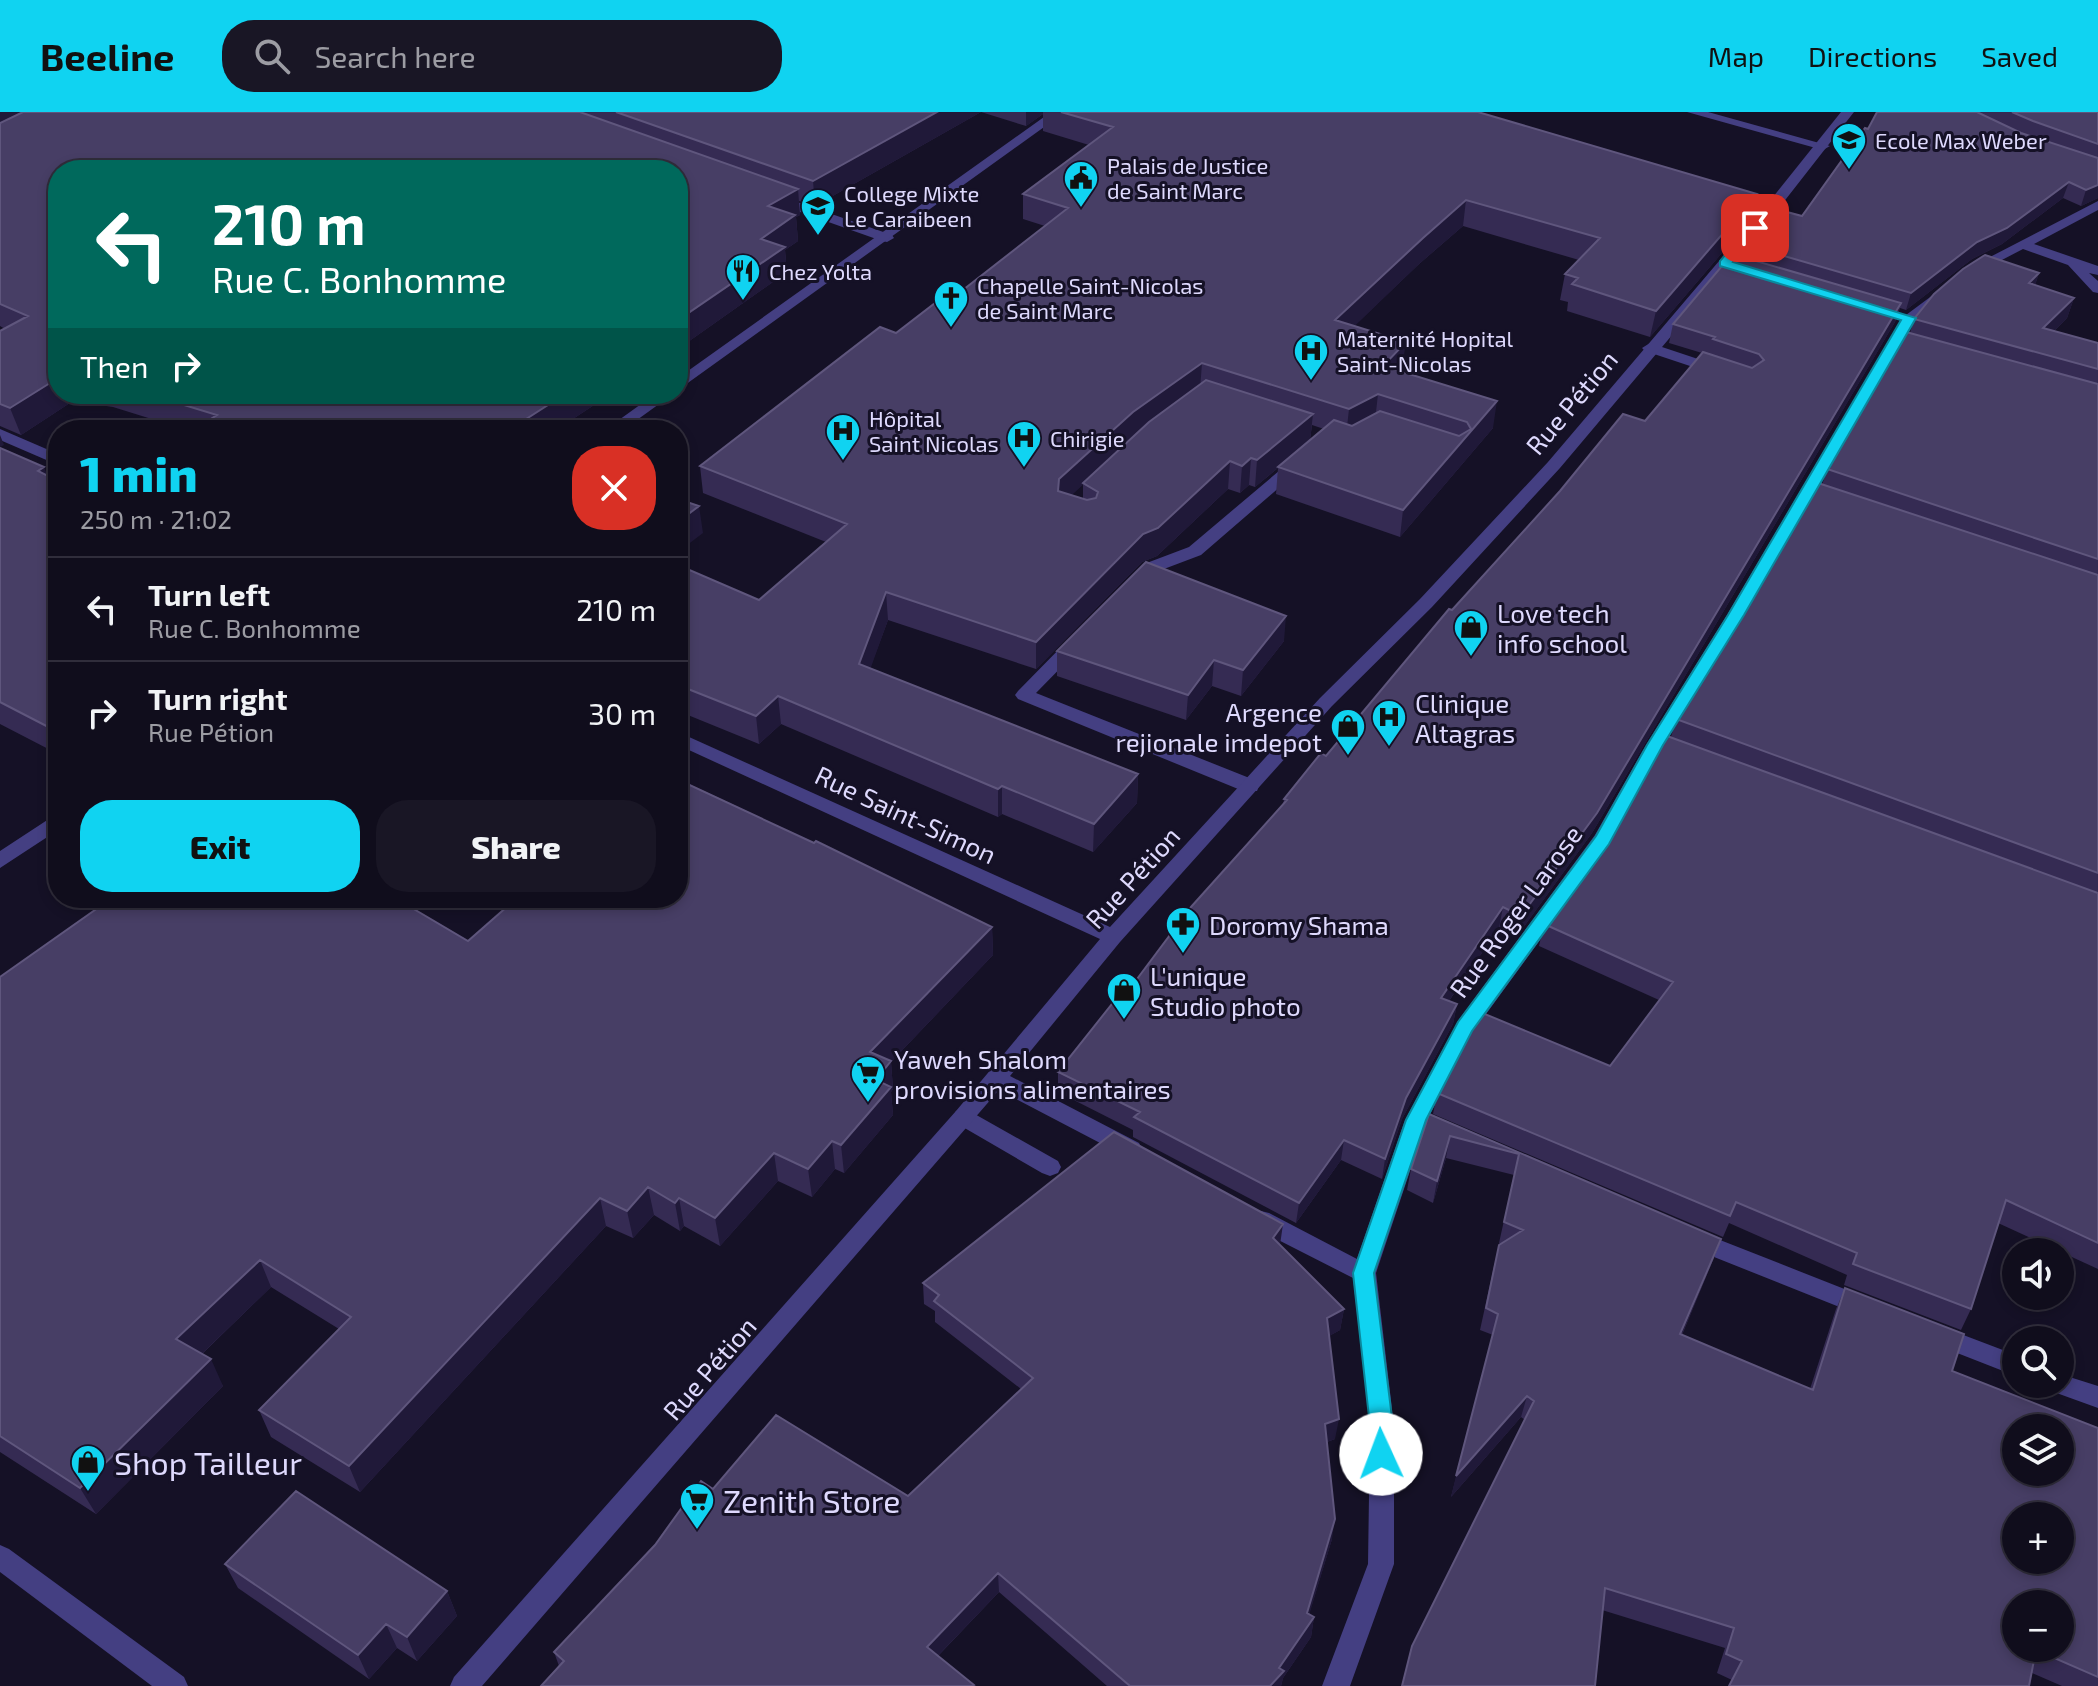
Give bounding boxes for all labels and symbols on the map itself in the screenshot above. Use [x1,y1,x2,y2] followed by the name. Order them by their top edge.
[1830,121,1868,171] school or university icon: Ecole Max Weber
[1875,127,2047,153] place label: Ecole Max Weber
[1107,152,1268,203] place label: Palais de Justice de Saint Marc
[1062,159,1100,209] public building icon: Palais de Justice de Saint Marc
[844,180,979,231] place label: College Mixte Le Caraibeen
[799,187,837,237] school or university icon: College Mixte Le Caraibeen
[1721,194,1789,262] pin
[724,252,762,302] restaurant icon: Chez Yolta
[769,258,872,284] place label: Chez Yolta
[977,272,1203,323] place label: Chapelle Saint-Nicolas de Saint Marc
[932,279,970,329] church icon: Chapelle Saint-Nicolas de Saint Marc
[1337,325,1514,376] place label: Maternité Hopital Saint-Nicolas
[1292,332,1330,382] hospital icon: Maternité Hopital Saint-Nicolas
[1519,344,1623,460] street label: Rue Pétion
[869,405,999,456] place label: Hôpital Saint Nicolas
[824,412,862,462] hospital icon: Hôpital Saint Nicolas
[1005,419,1043,469] hospital icon: Chirigie
[1050,425,1125,451] place label: Chirigie
[1497,597,1627,658] place label: Love tech info school
[1452,608,1490,658] shop icon: Love tech info school
[1415,687,1515,748] place label: Clinique Altagras
[1116,696,1322,757] place label: Argence rejionale imdepot
[1370,698,1408,748] hospital icon: Clinique Altagras
[1329,707,1367,757] shop icon: Argence rejionale imdepot
[811,759,1001,869] street label: Rue Saint-Simon
[1442,819,1588,1003] street label: Rue Roger Larose
[1078,820,1186,934] street label: Rue Pétion
[1164,905,1202,955] pharmacy icon: Doromy Shama
[1209,909,1389,940] place label: Doromy Shama
[1150,960,1301,1021] place label: L'unique Studio photo
[1105,971,1143,1021] shop icon: L'unique Studio photo
[894,1043,1171,1104] place label: Yaweh Shalom provisions alimentaires
[849,1054,887,1104] supermarket icon: Yaweh Shalom provisions alimentaires
[656,1310,762,1426] street label: Rue Pétion
[1339,1412,1423,1496] position arrow
[69,1443,107,1493] shop icon: Shop Tailleur
[114,1443,302,1481] place label: Shop Tailleur
[678,1481,716,1531] supermarket icon: Zenith Store
[723,1481,900,1519] place label: Zenith Store

